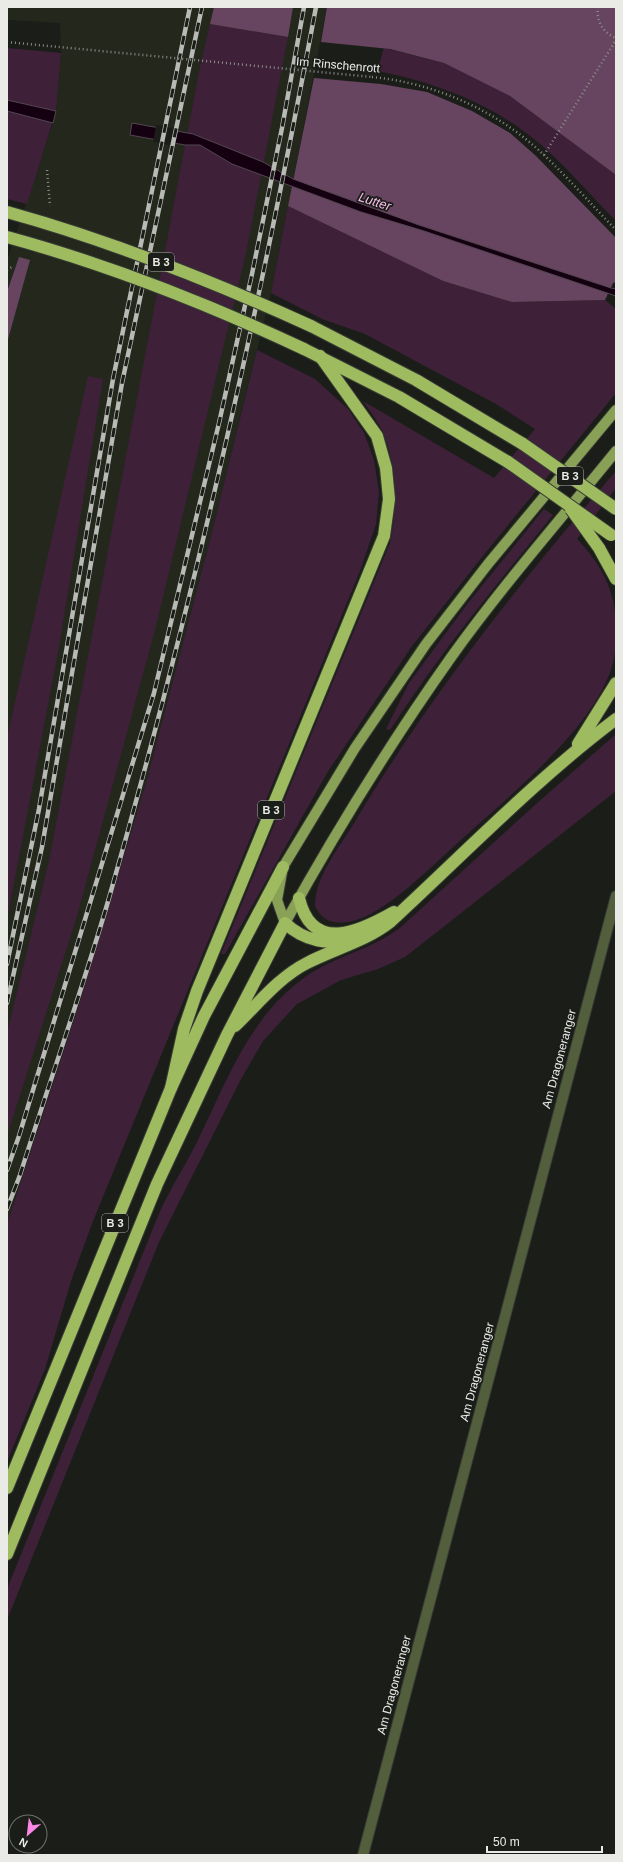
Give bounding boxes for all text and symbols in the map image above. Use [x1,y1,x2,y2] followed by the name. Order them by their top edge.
[296,54,381,76] street label: Im Rinschenrott
[357,189,394,214] water label: Lutter
[148,253,174,271] road number: B 3
[557,467,583,485] road number: B 3
[258,801,284,819] road number: B 3
[539,1008,579,1110] street label: Am Dragoneranger
[102,1214,128,1232] road number: B 3
[457,1321,497,1423] street label: Am Dragoneranger
[374,1634,414,1736] street label: Am Dragoneranger
[8,1814,48,1854] north arrow
[487,1828,602,1854] scale bar
[493,1835,520,1849] text: 50 m
[17,1836,30,1850] text: N

